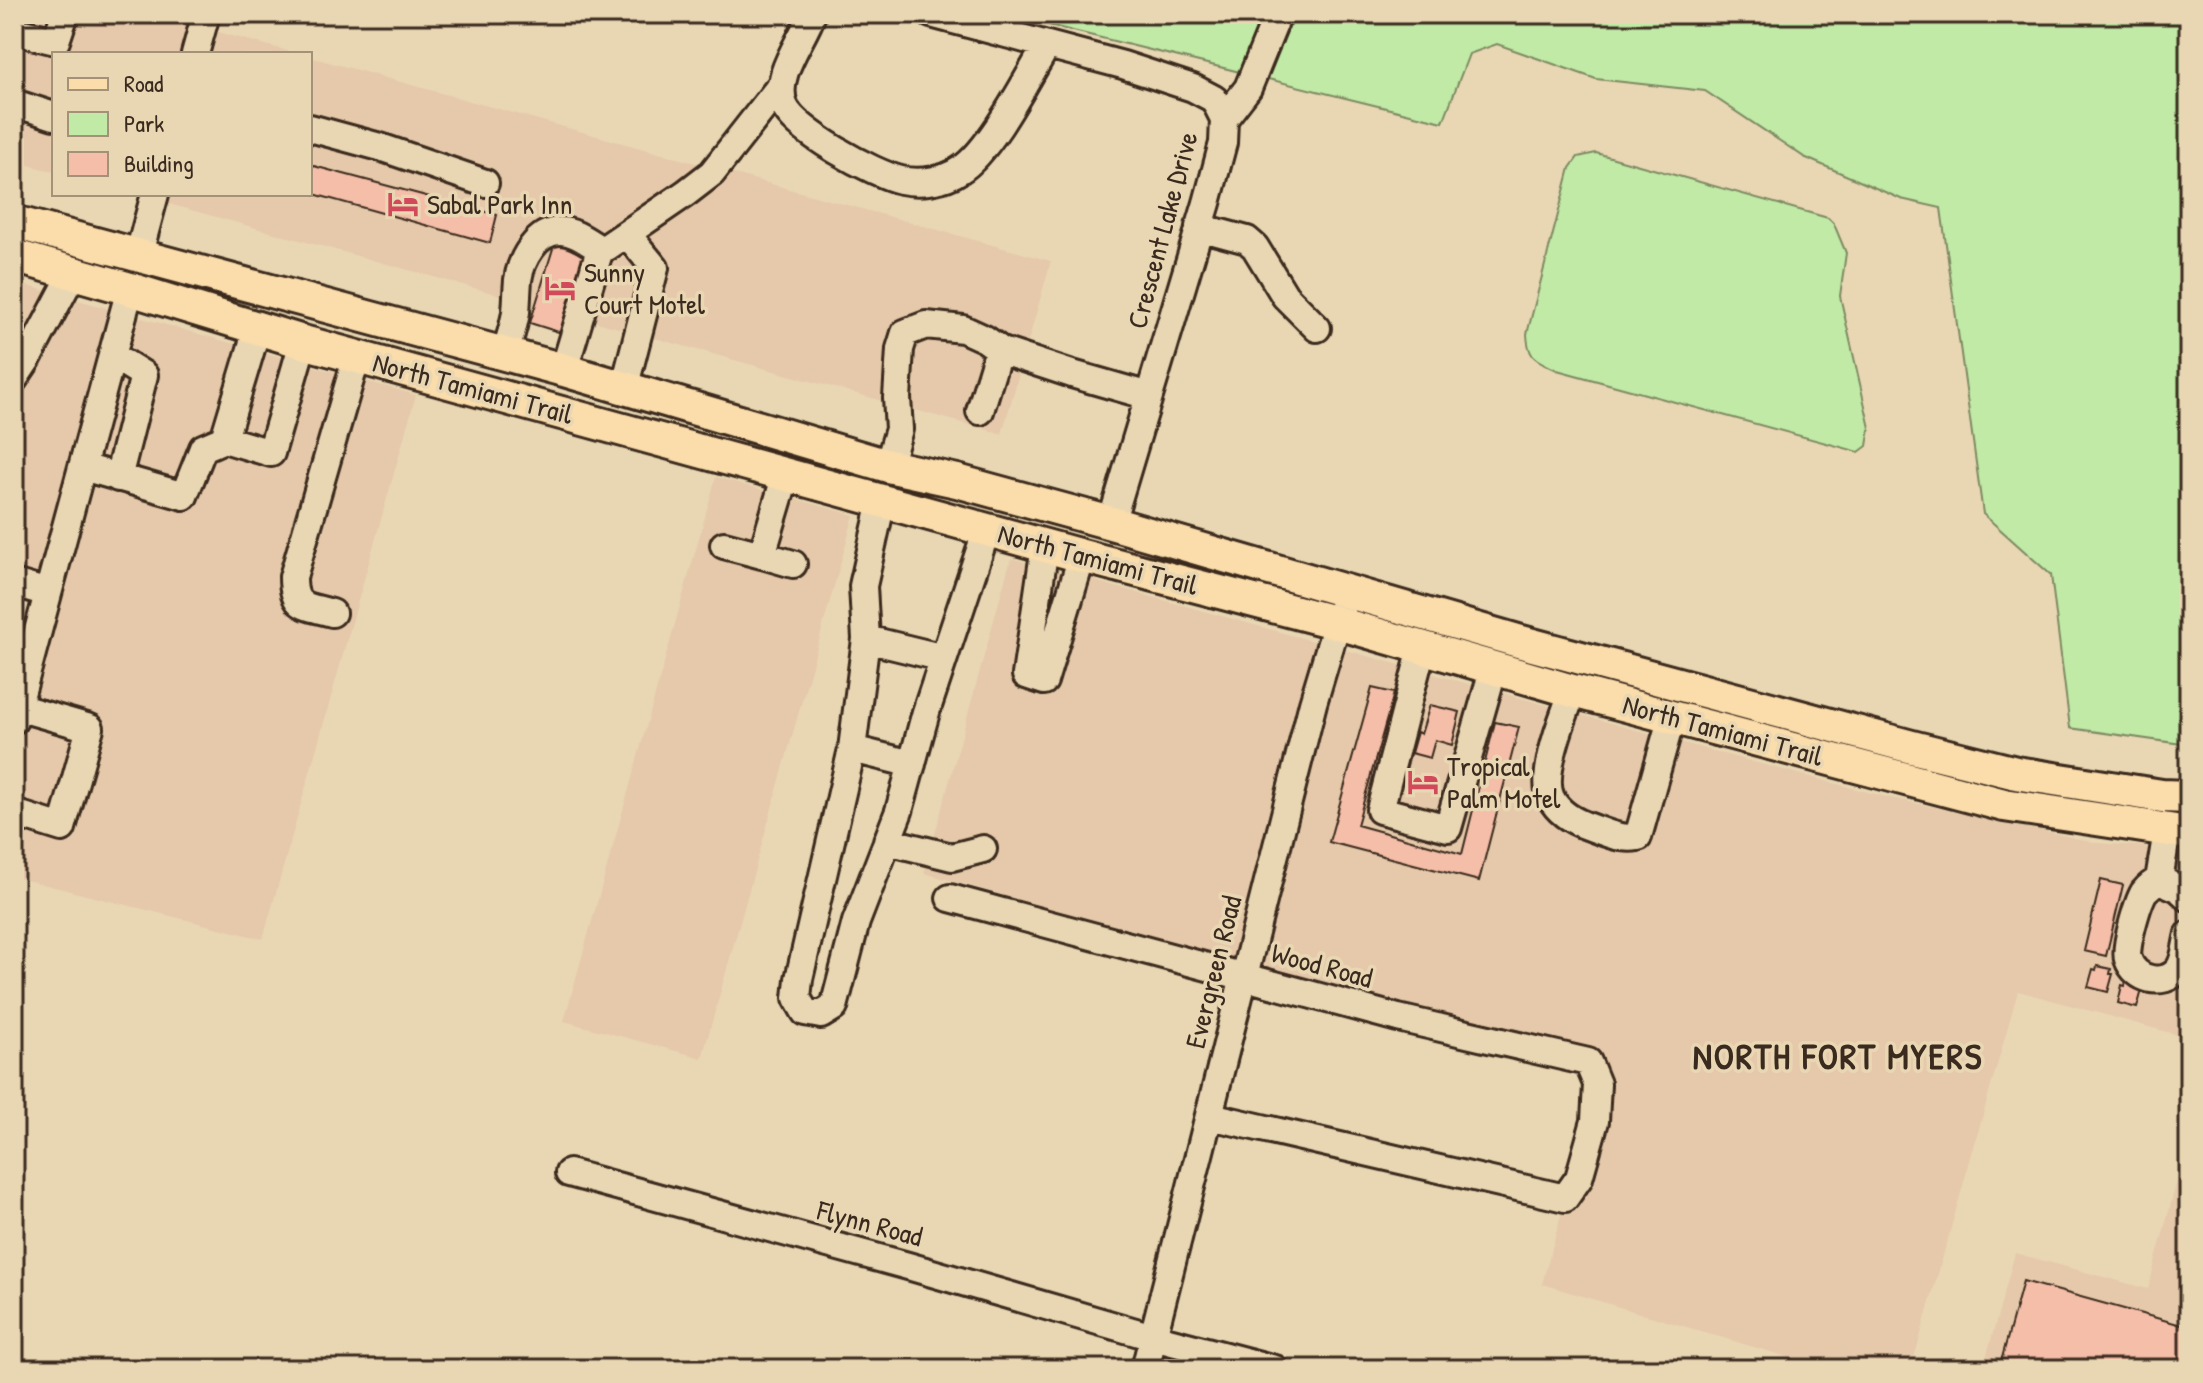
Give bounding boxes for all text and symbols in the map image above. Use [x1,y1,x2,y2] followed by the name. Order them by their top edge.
[52,52,312,196] legend
[124,67,163,99] text: Road
[124,107,164,139] text: Park
[1117,127,1207,333] street label: Crescent Lake Drive
[124,147,194,179] text: Building
[427,185,572,223] place label: Sabal Park Inn
[386,187,420,221] hotel icon: Sabal Park Inn
[584,253,705,323] place label: Sunny Court Motel
[543,271,577,305] hotel icon: Sunny Court Motel
[369,343,578,433] street label: North Tamiami Trail
[994,514,1203,604] street label: North Tamiami Trail
[1619,685,1828,775] street label: North Tamiami Trail
[1447,747,1561,817] place label: Tropical Palm Motel
[1406,765,1440,799] hotel icon: Tropical Palm Motel
[1176,892,1250,1052] street label: Evergreen Road
[1267,933,1377,997] street label: Wood Road
[1693,1031,1983,1080] district label: NORTH FORT MYERS
[812,1190,927,1255] street label: Flynn Road

